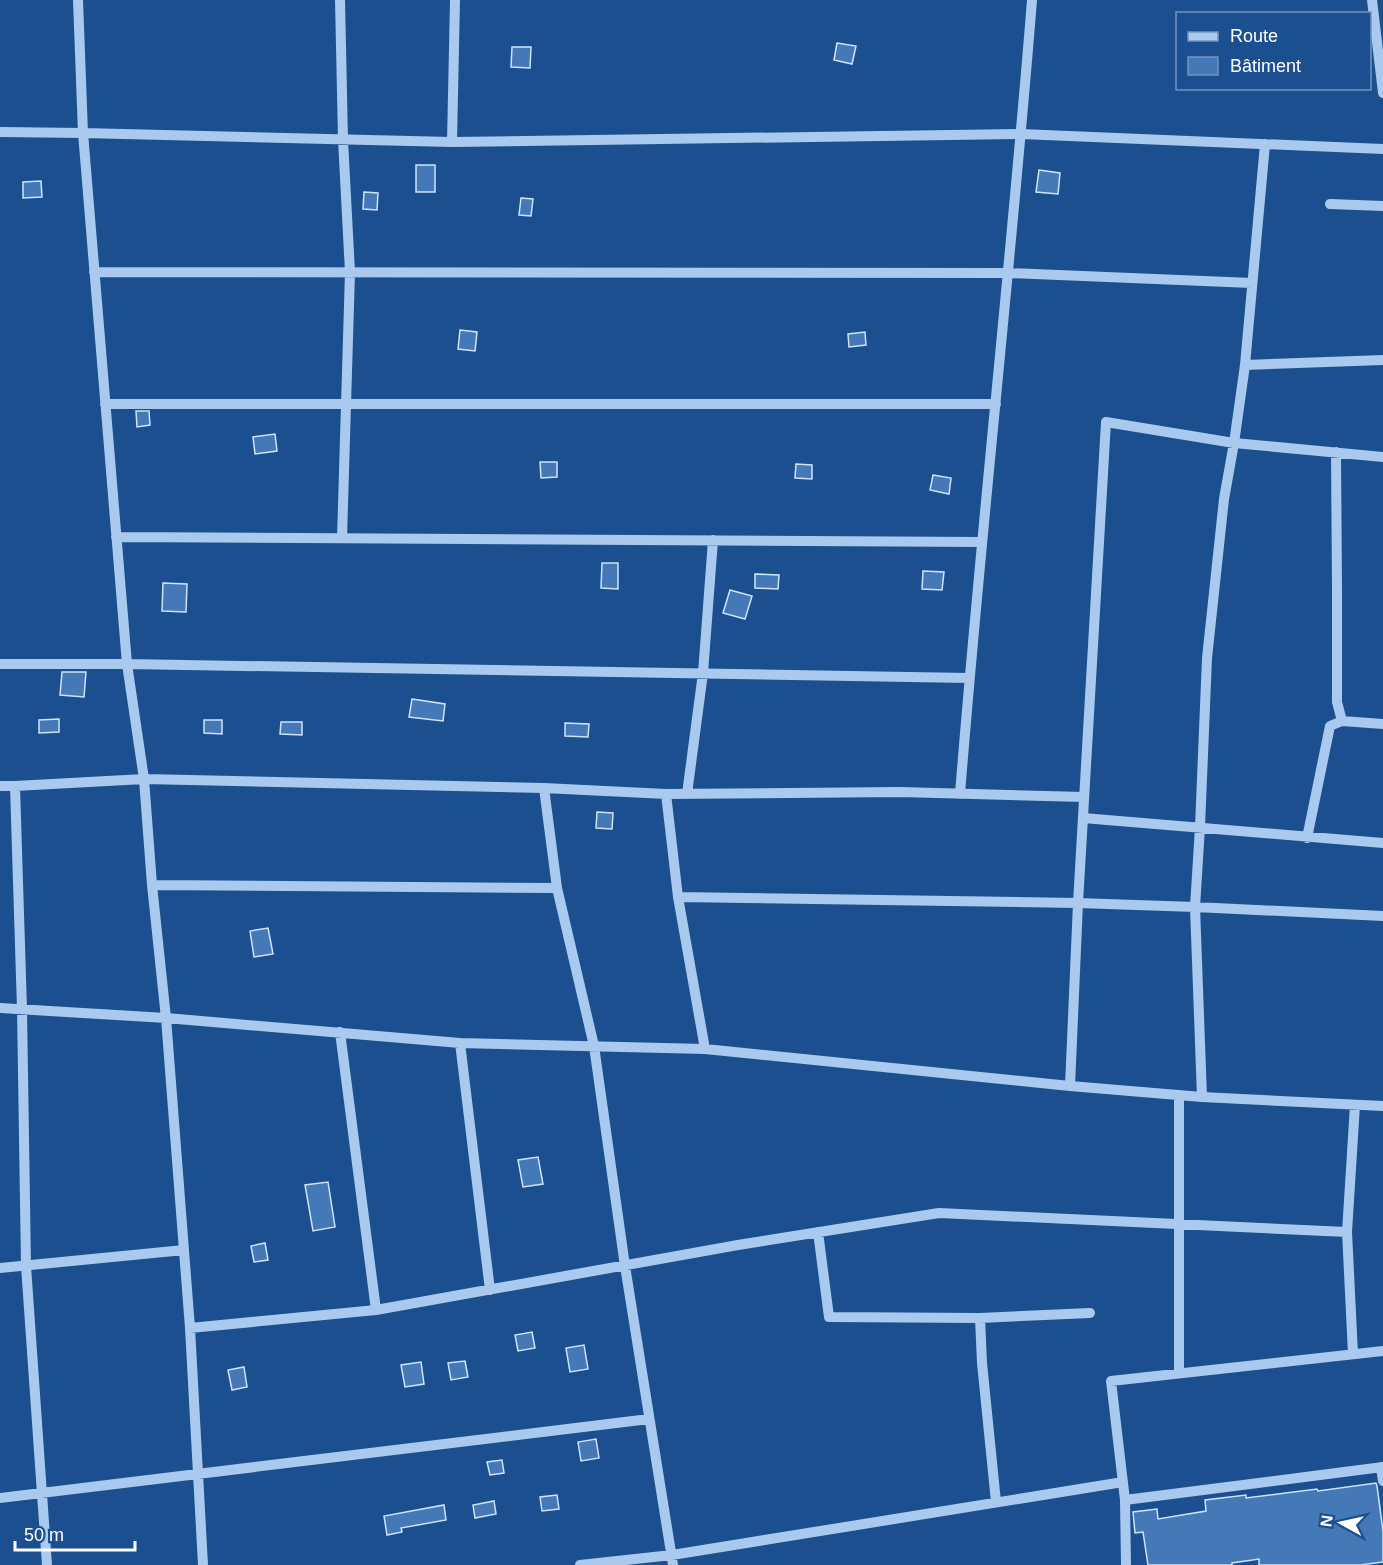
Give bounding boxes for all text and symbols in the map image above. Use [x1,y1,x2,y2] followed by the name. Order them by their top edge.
[1176,12,1371,90] legend
[1230,26,1278,46] text: Route
[1230,56,1301,76] text: Bâtiment
[1311,1493,1371,1553] north arrow
[15,1514,135,1552] scale bar
[1317,1514,1336,1528] text: N
[24,1525,64,1545] text: 50 m

